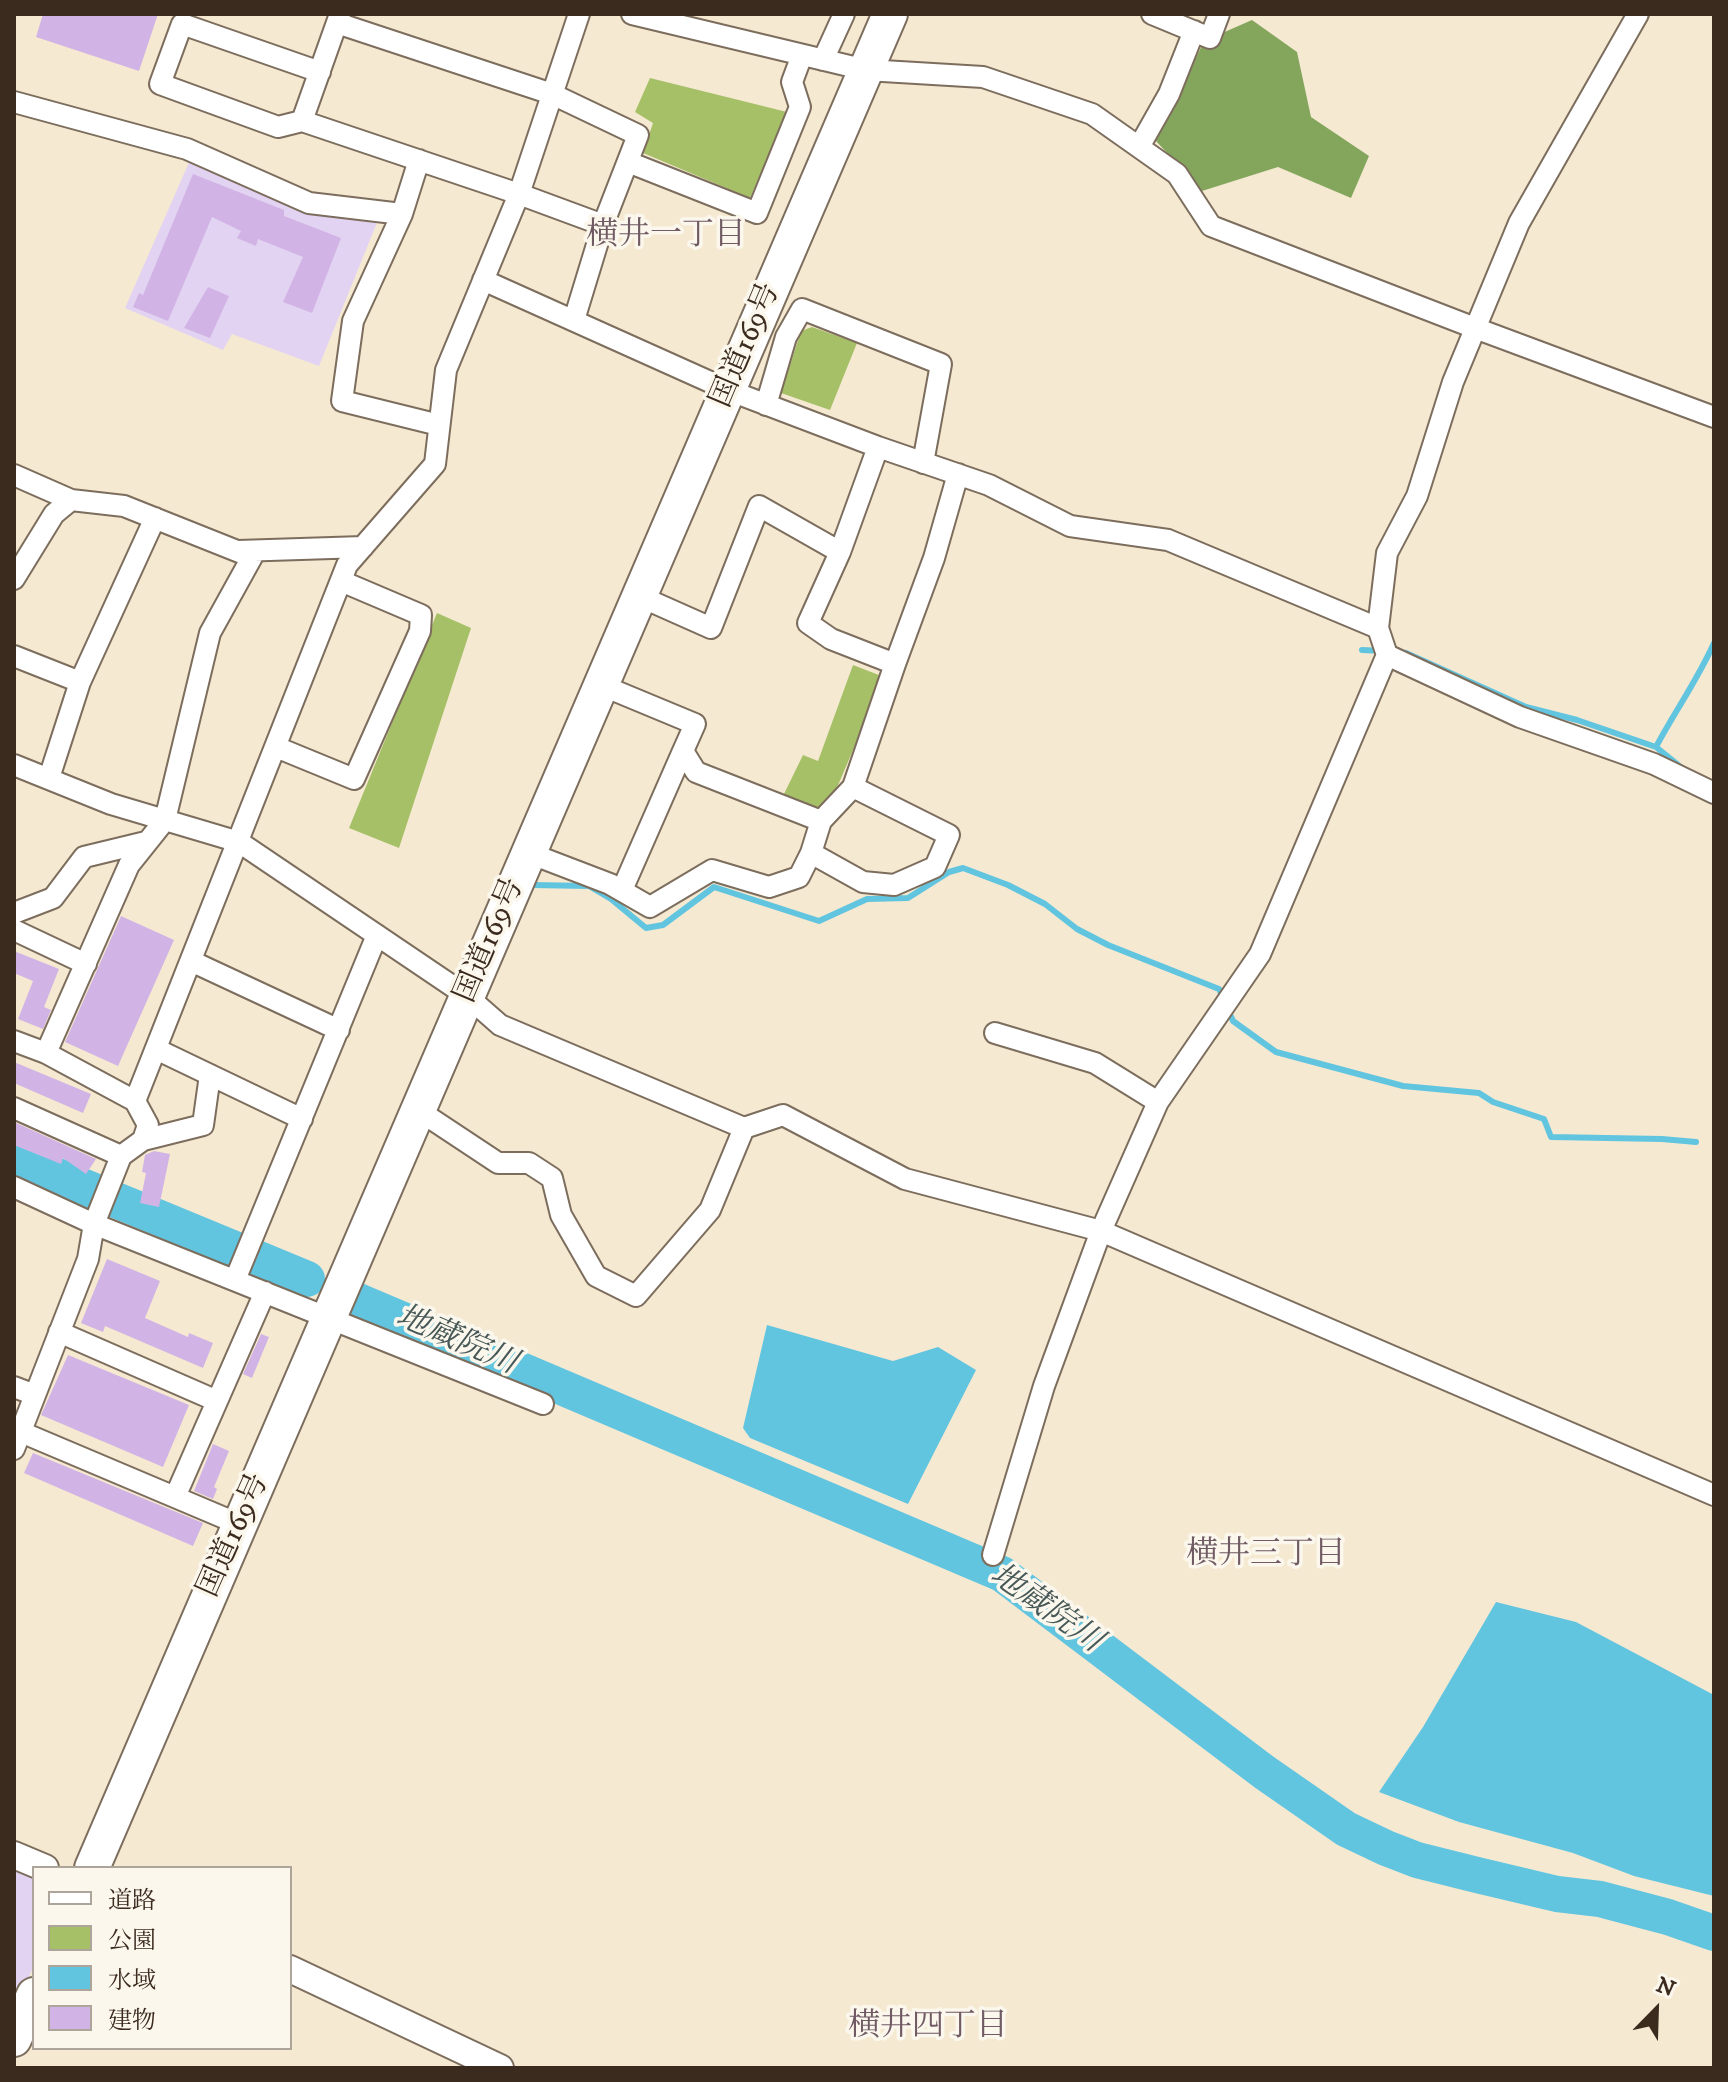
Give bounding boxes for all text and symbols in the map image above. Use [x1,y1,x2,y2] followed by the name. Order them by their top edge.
[586,218,746,256] district label: 横井一丁目
[705,278,789,414] street label: 国道169号
[449,873,533,1009] street label: 国道169号
[390,1299,522,1385] water label: 地蔵院川
[192,1469,278,1603] street label: 国道169号
[1186,1537,1346,1575] district label: 横井三丁目
[982,1558,1108,1662] water label: 地蔵院川
[32,1866,292,2050] legend
[108,1886,156,1916] text: 道路
[108,1926,156,1956] text: 公園
[108,1966,156,1996] text: 水域
[1616,1970,1696,2050] north arrow
[1652,1971,1679,2003] text: N
[108,2006,156,2036] text: 建物
[848,2009,1008,2047] district label: 横井四丁目

